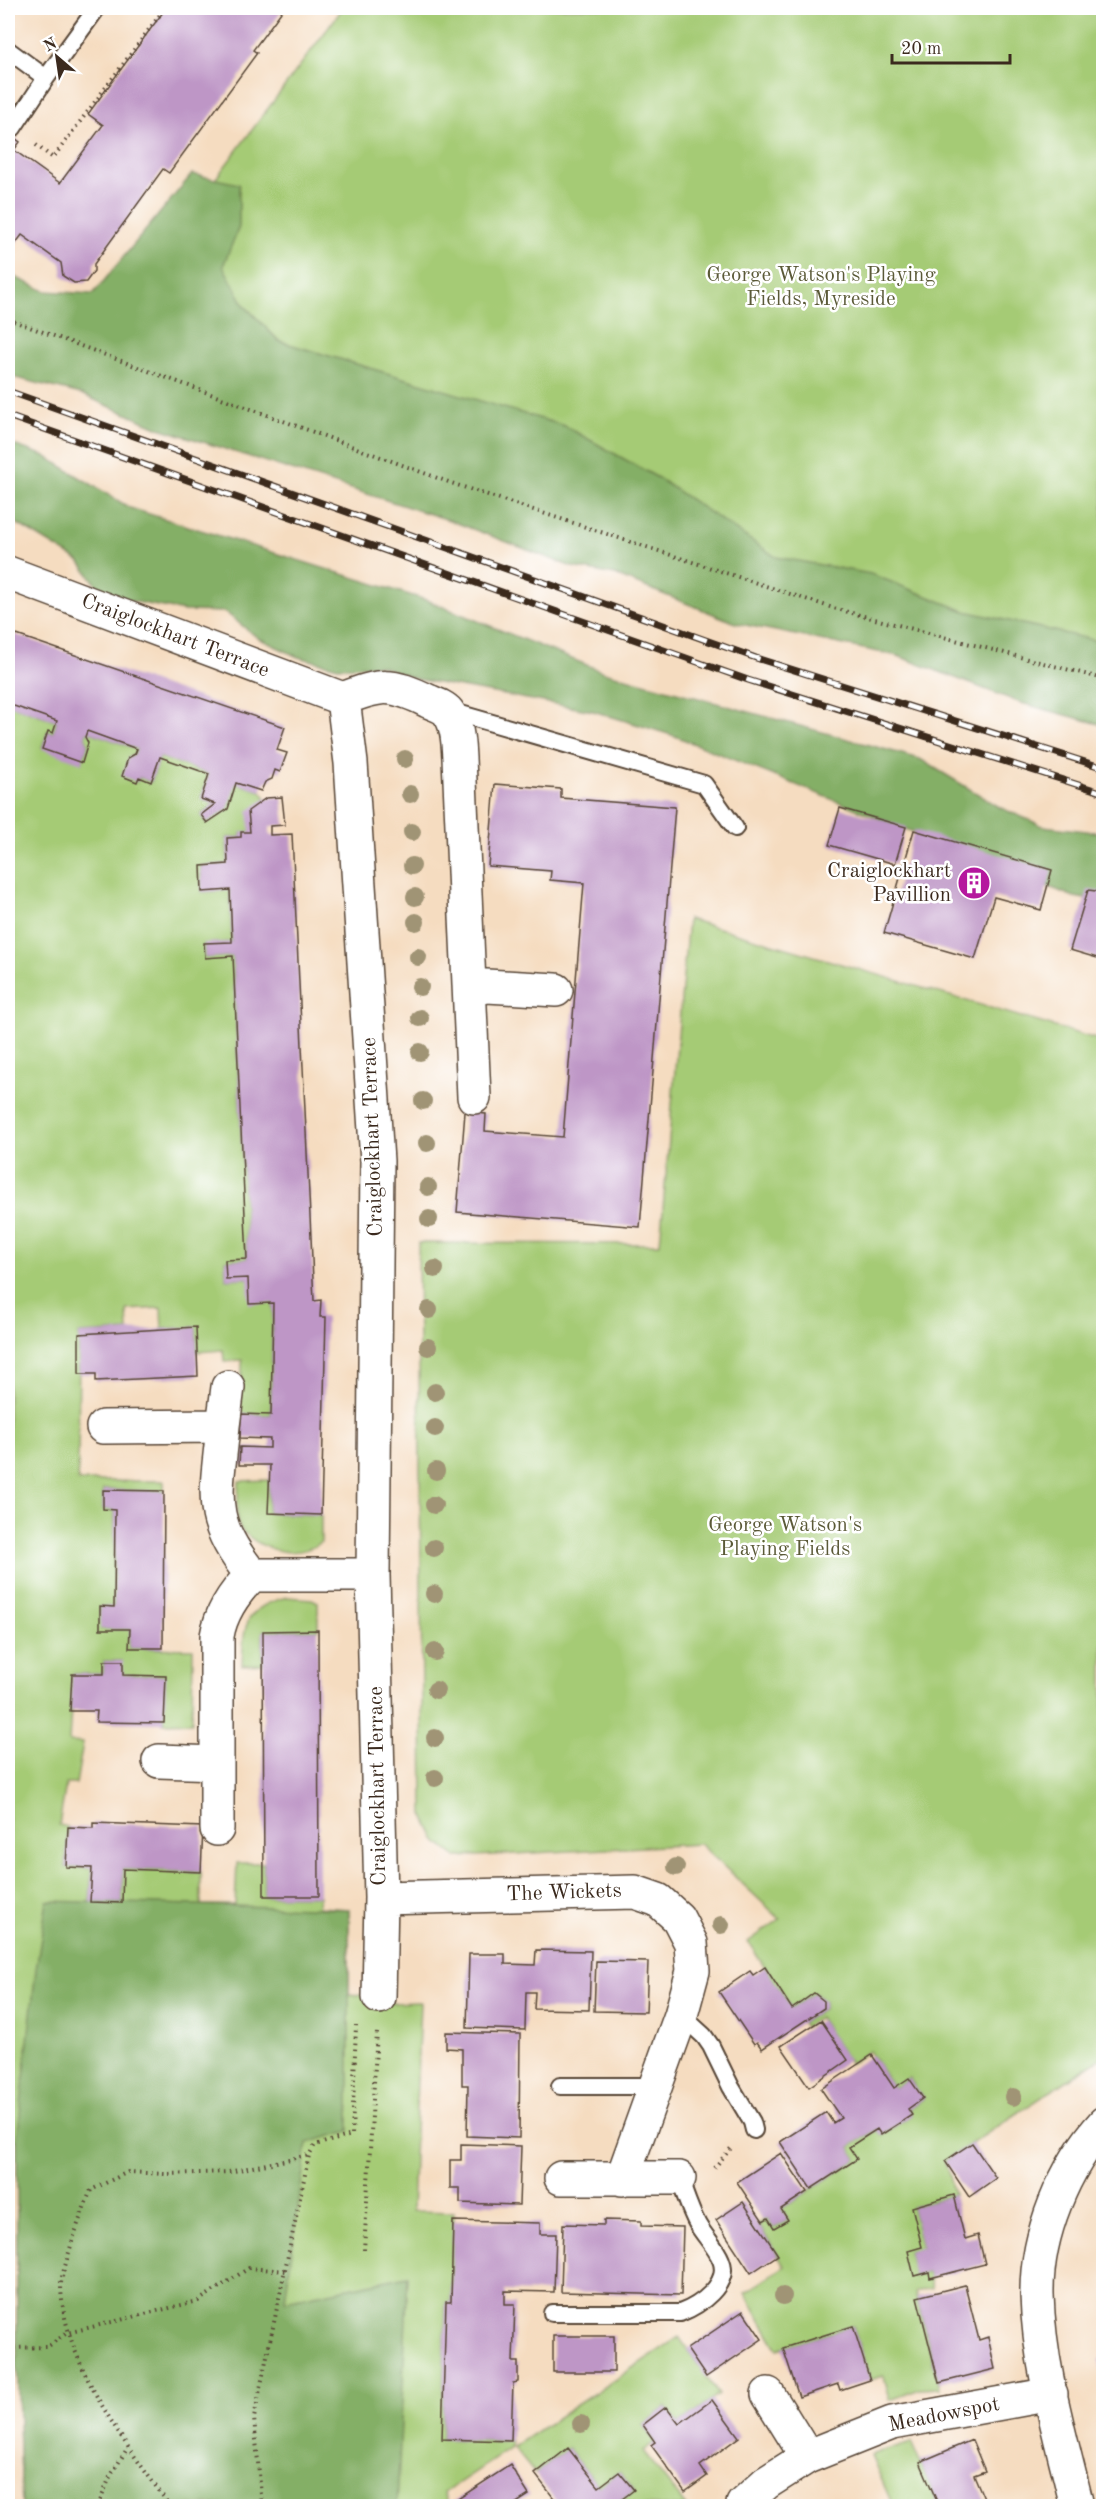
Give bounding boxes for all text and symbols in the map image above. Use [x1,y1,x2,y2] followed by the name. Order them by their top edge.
[27,27,87,87] north arrow
[892,27,1010,65] scale bar
[41,35,61,56] text: N
[901,40,941,58] text: 20 m
[706,265,936,310] park label: George Watson's Playing Fields, Myreside
[78,590,272,682] street label: Craiglockhart Terrace
[827,861,951,906] place label: Craiglockhart Pavillion
[956,865,992,901] building icon: Craiglockhart Pavillion
[359,1037,387,1237] street label: Craiglockhart Terrace
[708,1515,862,1560] park label: George Watson's Playing Fields
[366,1686,390,1886] street label: Craiglockhart Terrace
[506,1880,622,1906] street label: The Wickets
[887,2394,1001,2436] street label: Meadowspot

